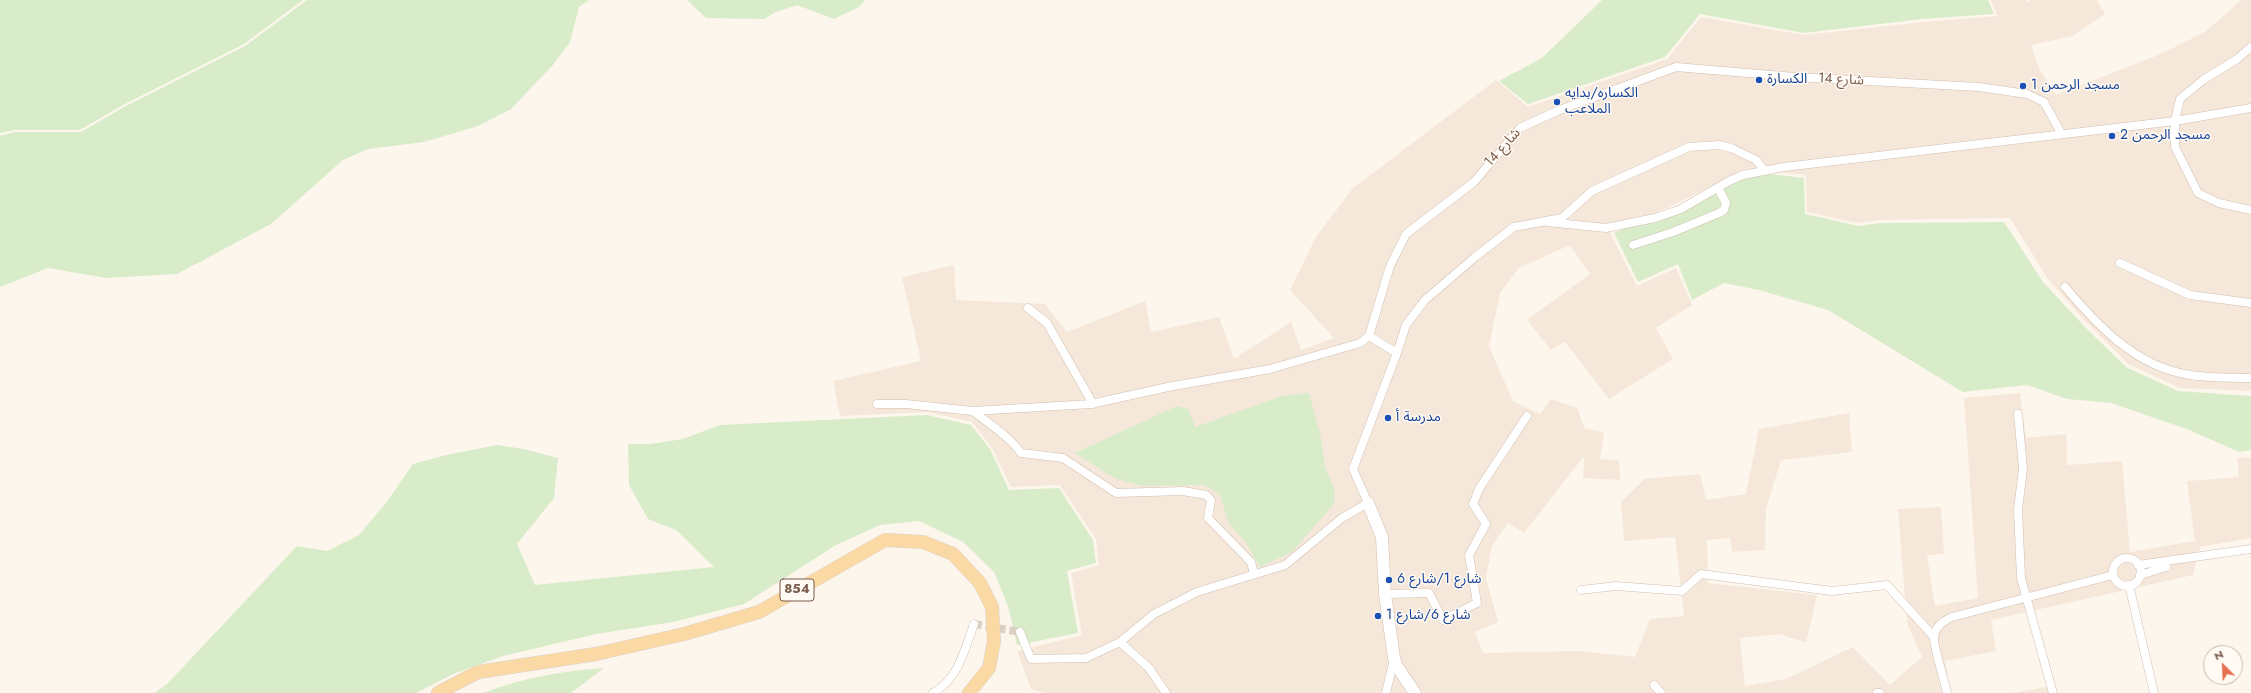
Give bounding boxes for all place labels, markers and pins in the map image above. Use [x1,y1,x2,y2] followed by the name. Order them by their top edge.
[1767,72,1807,88] place label: الكسارة
[1754,75,1764,85] marker: الكسارة
[2031,78,2120,94] place label: مسجد الرحمن 1
[2018,81,2028,91] marker: مسجد الرحمن 1
[1565,86,1638,118] place label: الكساره/بدايه الملاعب
[1552,97,1562,107] marker: الكساره/بدايه الملاعب
[2120,128,2210,144] place label: مسجد الرحمن 2
[2107,131,2117,141] marker: مسجد الرحمن 2
[1396,410,1441,426] place label: مدرسة أ
[1383,413,1393,423] marker: مدرسة أ
[1397,572,1482,588] place label: شارع 1/شارع 6
[1384,575,1394,585] marker: شارع 1/شارع 6
[1386,608,1471,624] place label: شارع 6/شارع 1
[1373,611,1383,621] marker: شارع 6/شارع 1

